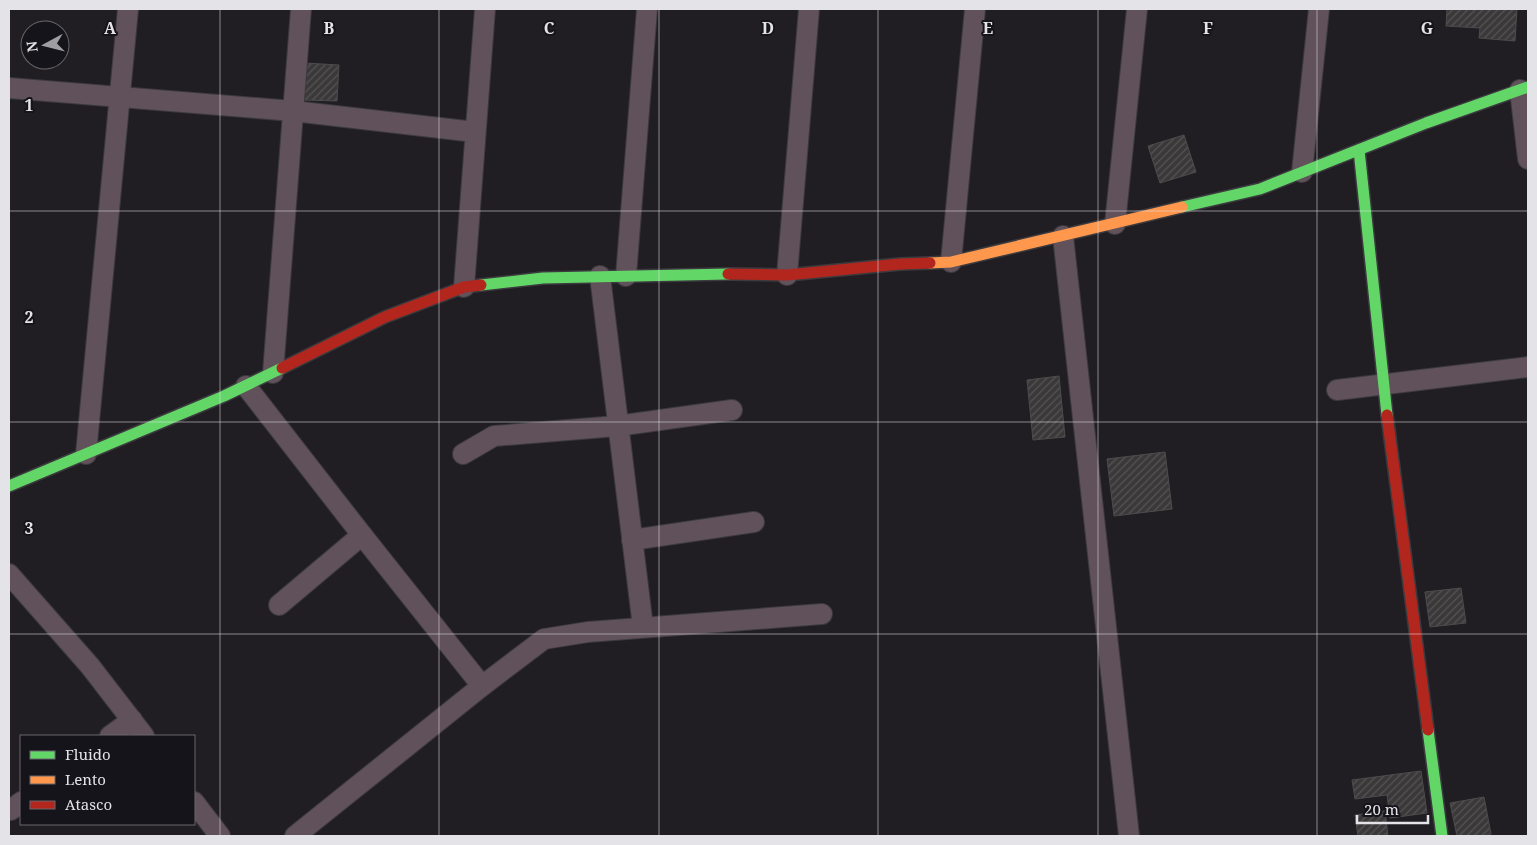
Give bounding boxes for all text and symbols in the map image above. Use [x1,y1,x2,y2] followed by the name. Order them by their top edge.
[104,17,117,39] text: A
[324,17,335,39] text: B
[544,17,555,39] text: C
[762,17,774,39] text: D
[983,17,993,39] text: E
[1203,17,1213,39] text: F
[1421,17,1433,39] text: G
[20,20,70,70] north arrow
[21,40,42,53] text: N
[24,94,34,116] text: 1
[24,306,34,328] text: 2
[24,517,34,539] text: 3
[20,735,195,825] legend
[65,744,111,764] text: Fluido
[65,769,106,789] text: Lento
[1357,792,1428,824] scale bar
[65,794,112,814] text: Atasco
[1364,799,1399,819] text: 20 m

